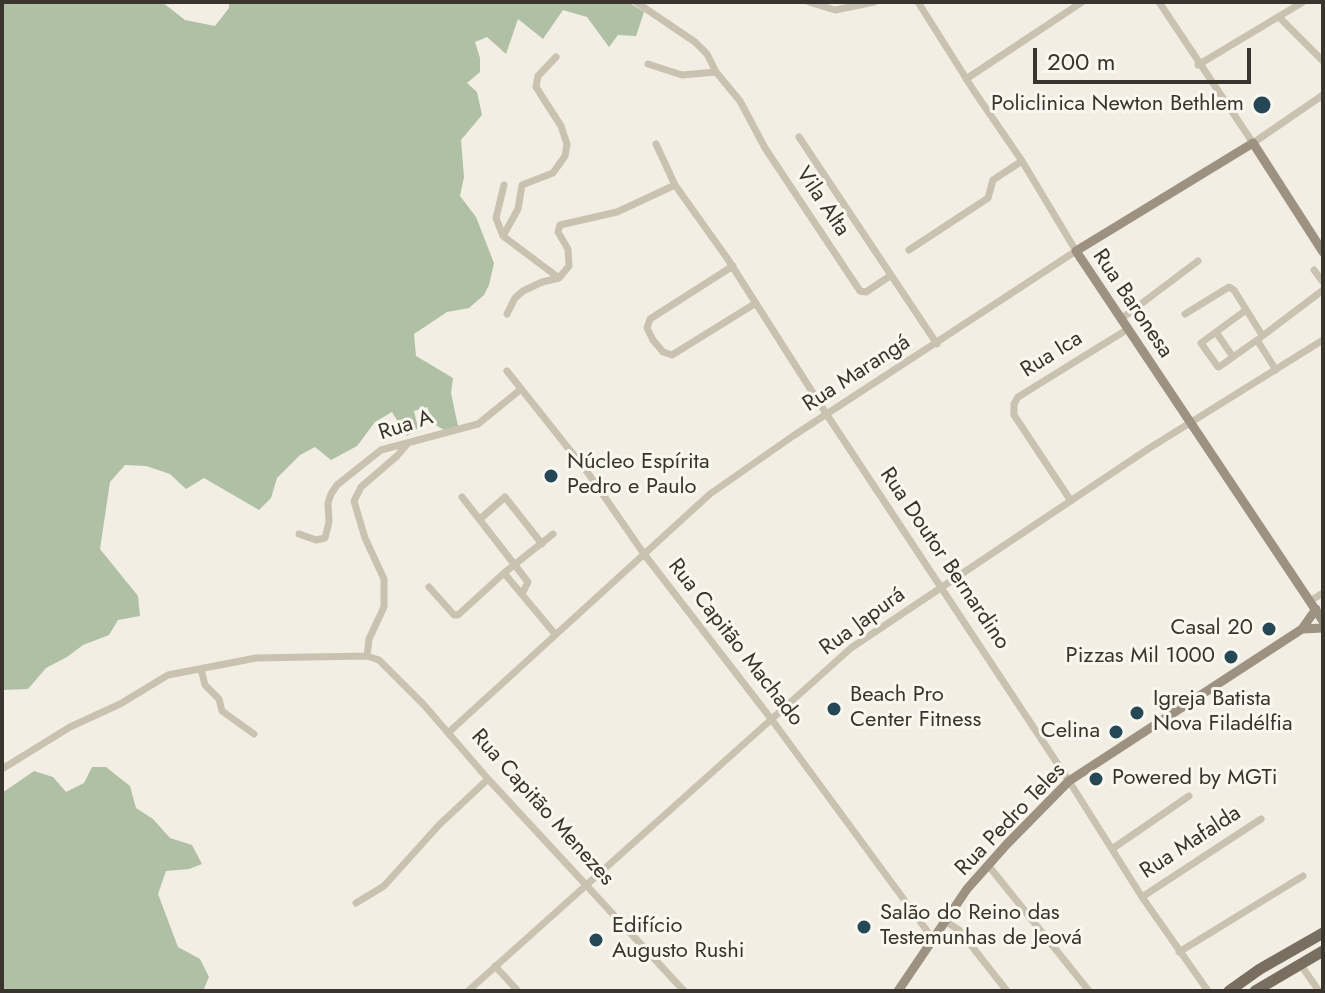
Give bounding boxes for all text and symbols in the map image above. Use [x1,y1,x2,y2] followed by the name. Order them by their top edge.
[1037,32,1255,82] scale bar
[1047,44,1115,79] text: 200 m
[991,92,1244,118] place label: Policlinica Newton Bethlem
[1251,94,1273,116] marker: Policlinica Newton Bethlem
[789,162,855,242] street label: Vila Alta
[1086,245,1178,363] street label: Rua Baronesa
[1016,326,1088,384] street label: Rua Ica
[799,330,915,418] street label: Rua Marangá
[375,405,437,447] street label: Rua A
[567,450,709,502] place label: Núcleo Espírita Pedro e Paulo
[873,463,1015,655] street label: Rua Doutor Bernardino
[542,467,560,485] marker: Núcleo Espírita Pedro e Paulo
[661,554,809,732] street label: Rua Capitão Machado
[815,582,911,662] street label: Rua Japurá
[1171,616,1253,642] place label: Casal 20
[1260,620,1278,638] marker: Casal 20
[1066,644,1215,670] place label: Pizzas Mil 1000
[1222,648,1240,666] marker: Pizzas Mil 1000
[850,683,981,734] place label: Beach Pro Center Fitness
[1153,687,1292,738] place label: Igreja Batista Nova Filadélfia
[825,700,843,718] marker: Beach Pro Center Fitness
[1128,704,1146,722] marker: Igreja Batista Nova Filadélfia
[1041,719,1100,745] place label: Celina
[1107,723,1125,741] marker: Celina
[465,724,619,892] street label: Rua Capitão Menezes
[951,758,1071,882] street label: Rua Pedro Teles
[1112,766,1277,792] place label: Powered by MGTi
[1087,770,1105,788] marker: Powered by MGTi
[1136,801,1246,885] street label: Rua Mafalda
[880,901,1082,952] place label: Salão do Reino das Testemunhas de Jeová
[612,914,744,966] place label: Edifício Augusto Rushi
[855,918,873,936] marker: Salão do Reino das Testemunhas de Jeová
[587,931,605,949] marker: Edifício Augusto Rushi

